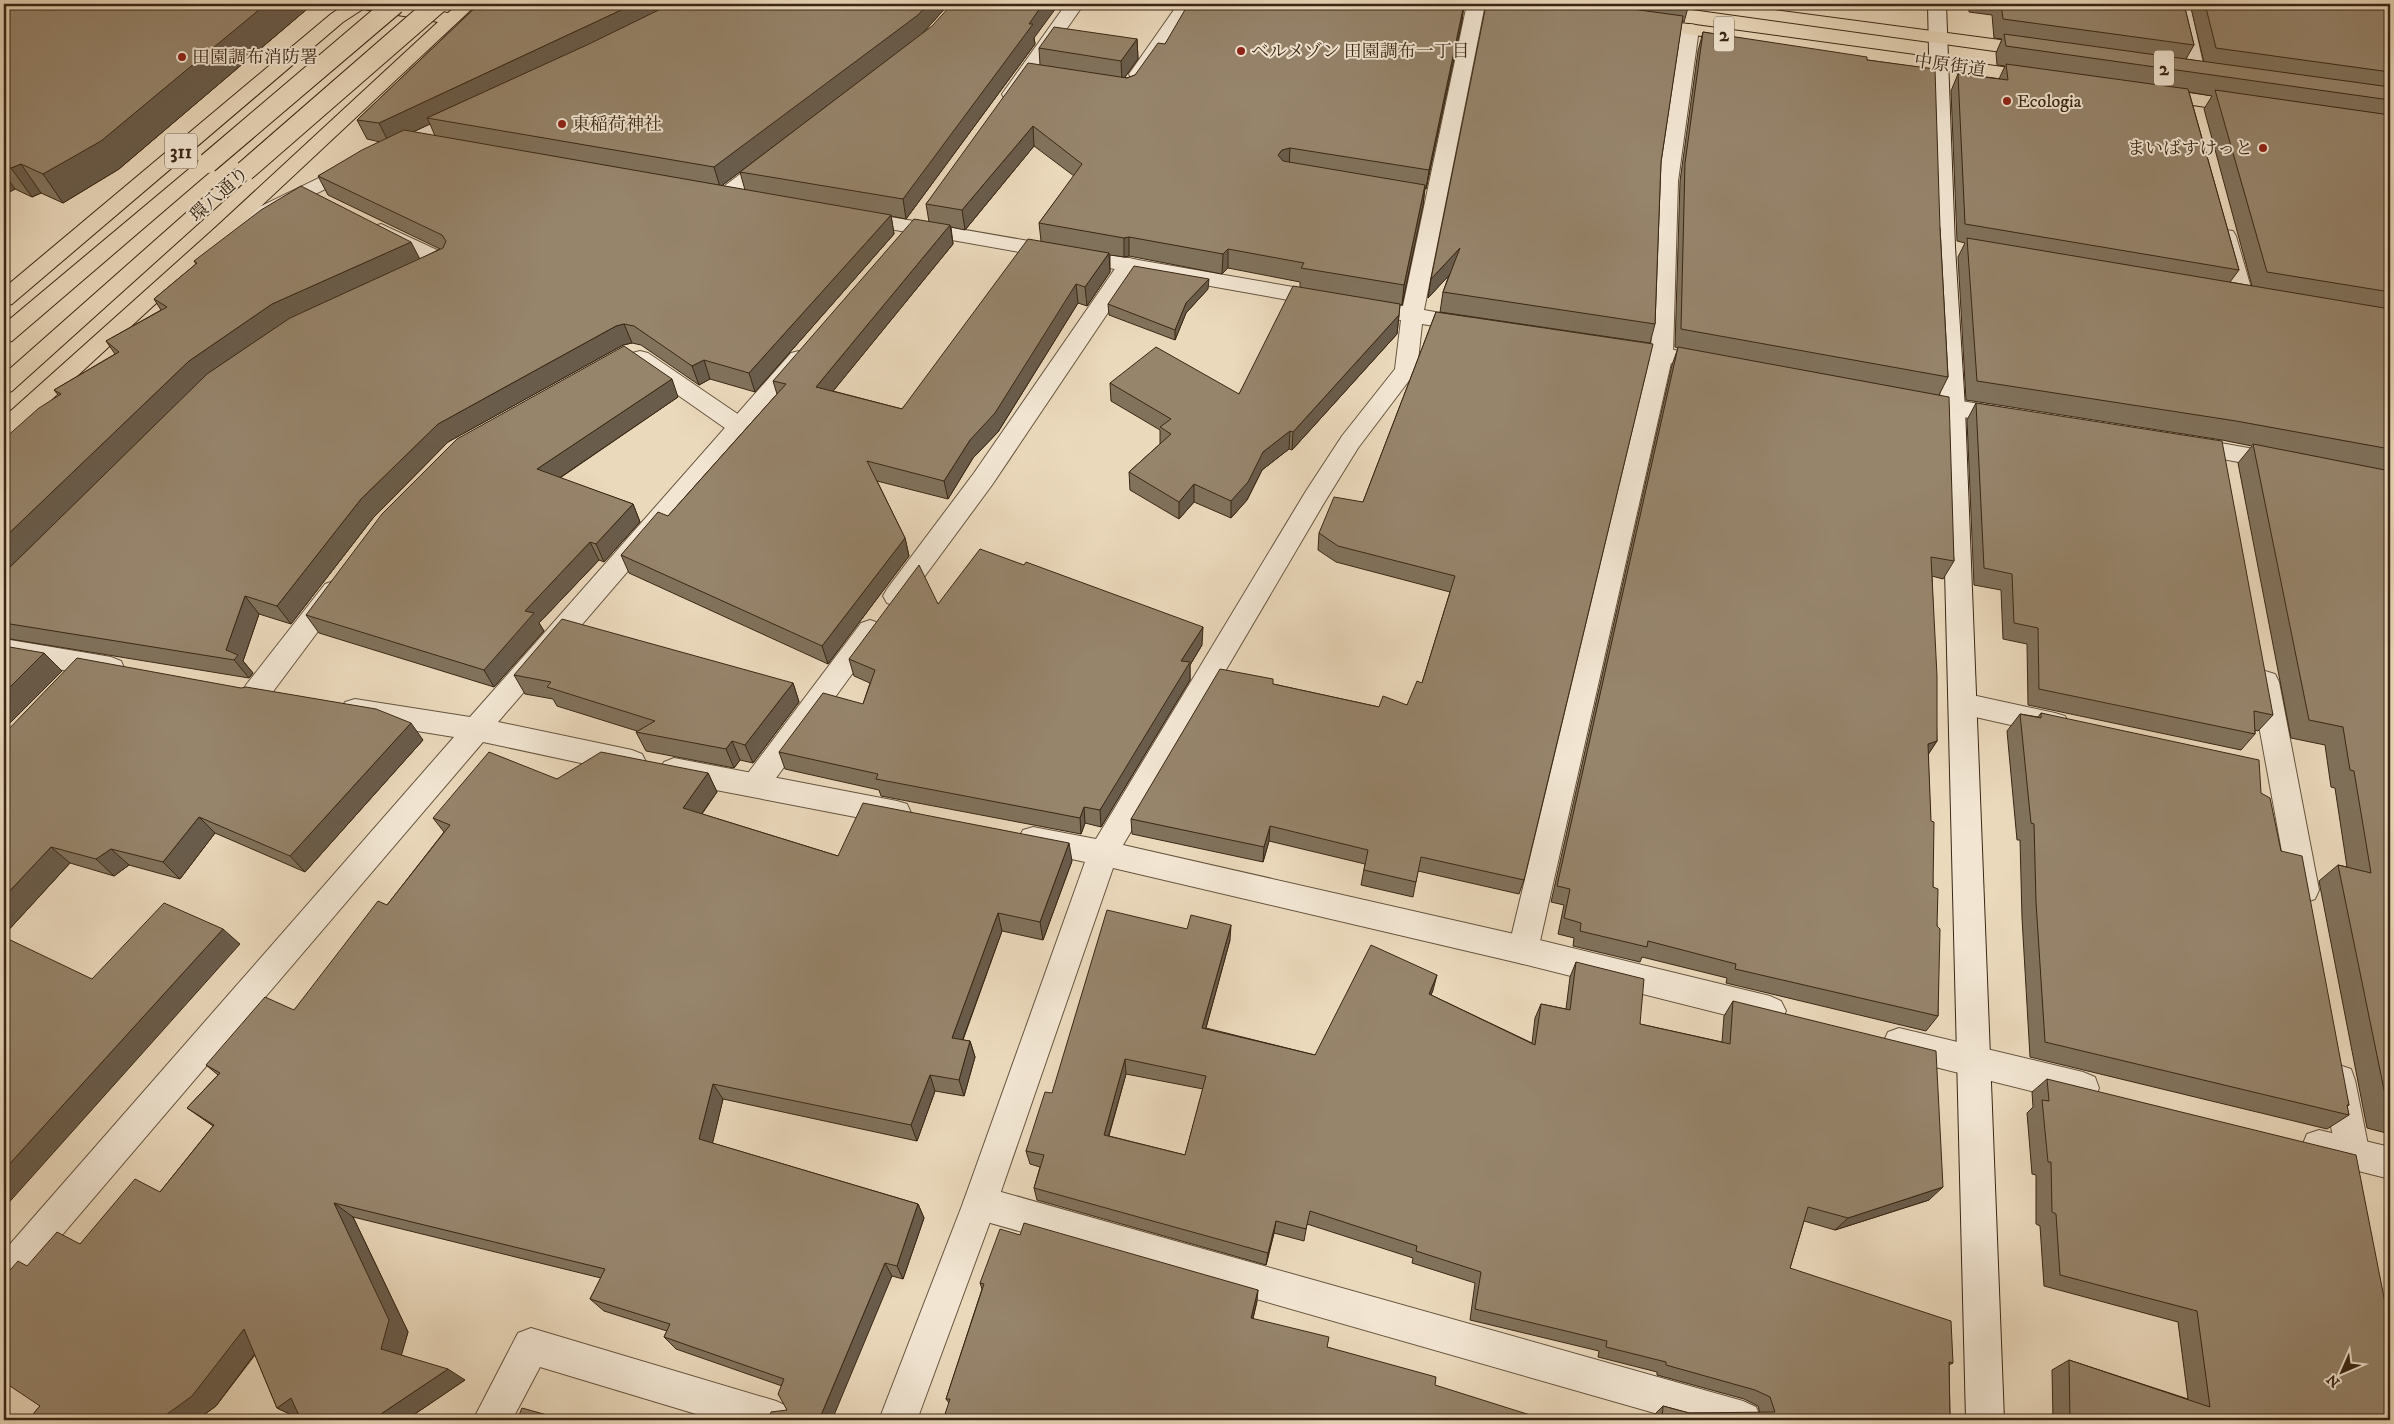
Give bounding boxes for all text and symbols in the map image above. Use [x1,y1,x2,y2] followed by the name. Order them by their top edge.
[1714,16,1734,52] road number: 2
[1251,41,1470,63] place label: ベルメゾン 田園調布一丁目
[1235,45,1247,57] marker: ベルメゾン 田園調布一丁目
[192,47,318,69] place label: 田園調布消防署
[1913,50,1987,82] street label: 中原街道
[2154,50,2174,86] road number: 2
[176,51,188,63] marker: 田園調布消防署
[2017,91,2082,113] place label: Ecologia
[2001,95,2013,107] marker: Ecologia
[572,114,662,136] place label: 東稲荷神社
[556,118,568,130] marker: 東稲荷神社
[165,134,197,168] road number: 311
[2127,138,2253,160] place label: まいばすけっと
[2257,142,2269,154] marker: まいばすけっと
[186,162,254,227] street label: 環八通り
[2316,1346,2366,1396] north arrow
[2323,1370,2344,1391] text: N

